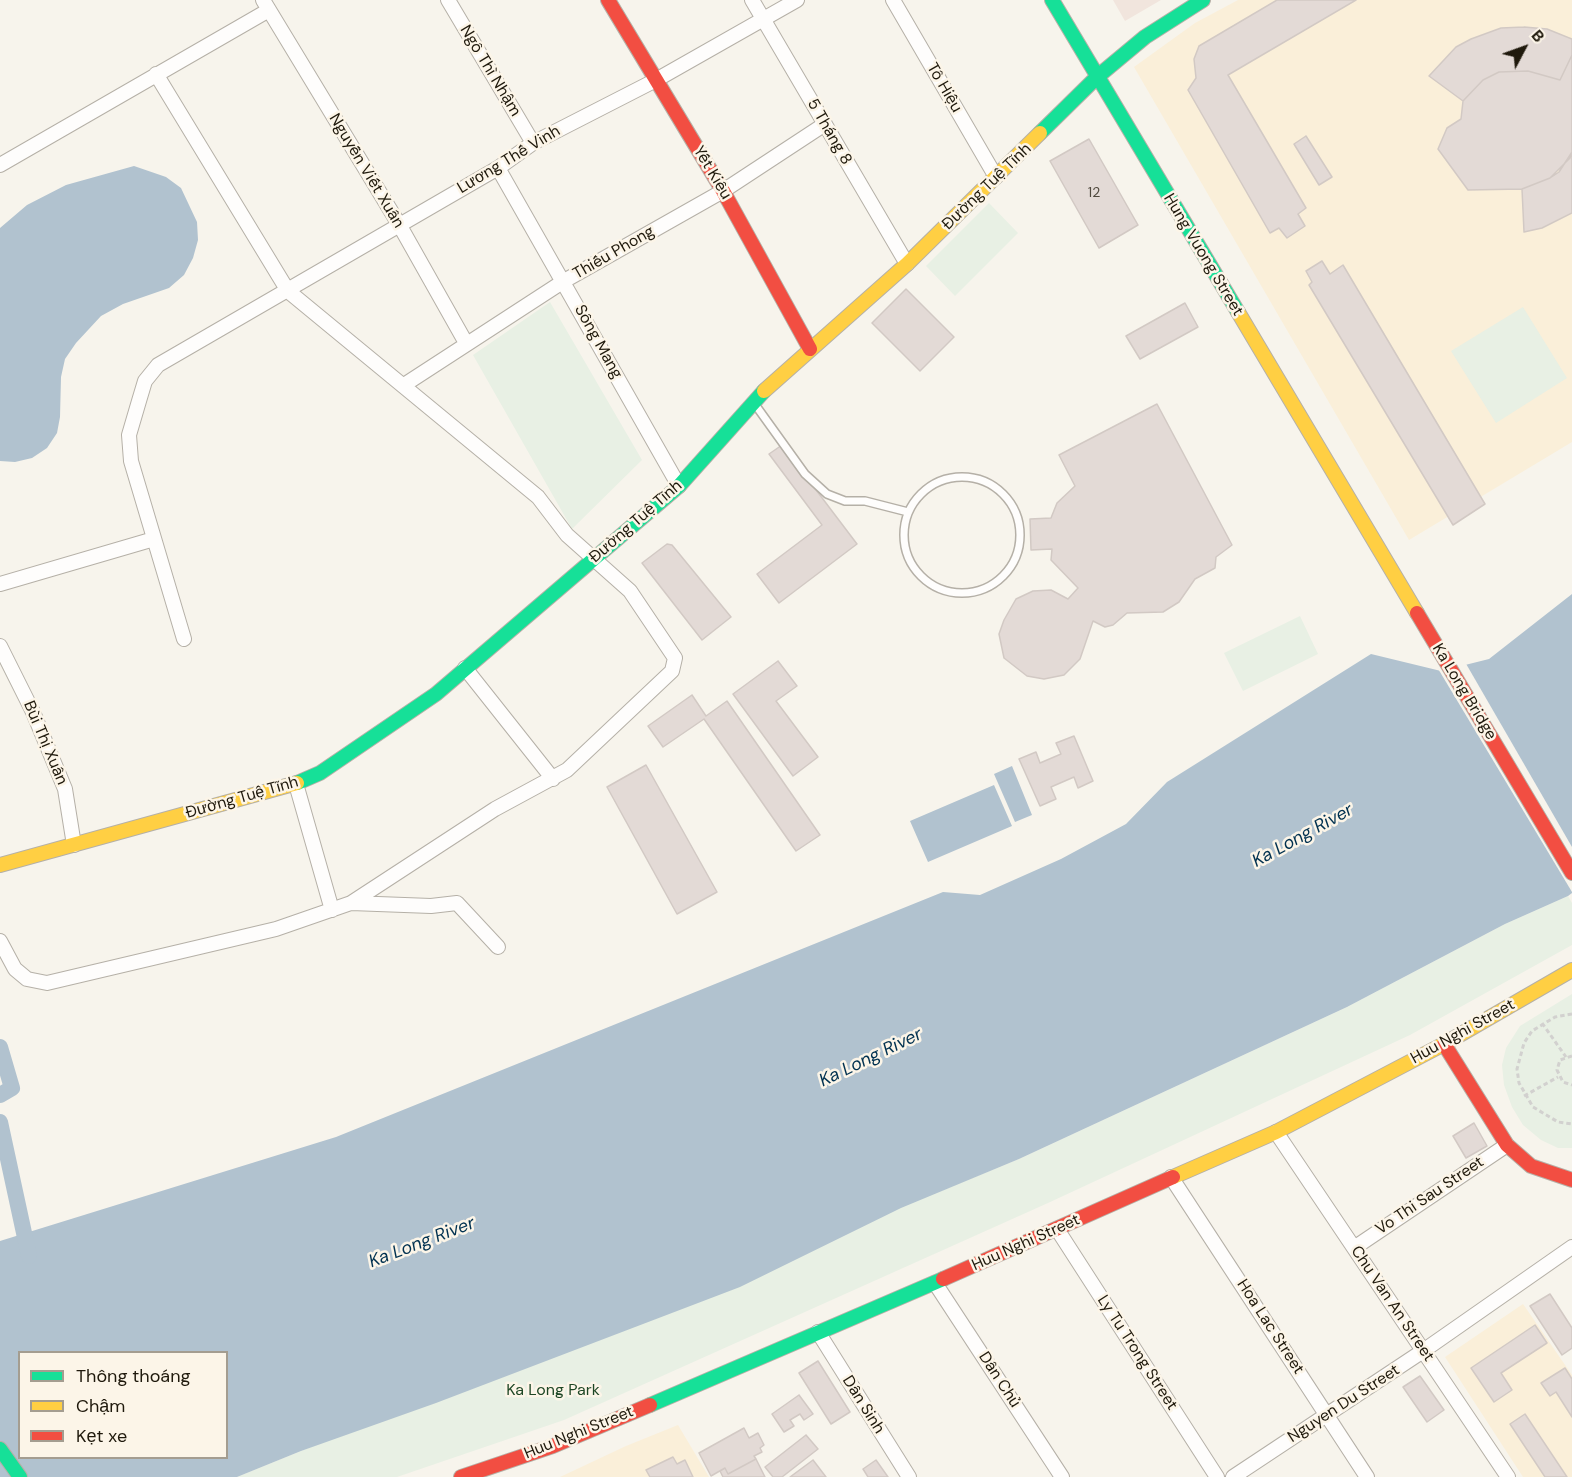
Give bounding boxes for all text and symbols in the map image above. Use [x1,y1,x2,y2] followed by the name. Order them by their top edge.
[1494,18,1554,78] north arrow
[455,22,525,120] street label: Ngô Thì Nhậm
[1527,25,1549,47] text: B
[922,60,966,116] street label: Tô Hiệu
[802,96,856,168] street label: 5 Tháng 8
[324,110,408,232] street label: Nguyễn Viết Xuân
[454,122,564,198] street label: Lương Thế Vinh
[938,140,1036,234] street label: Đường Tuệ Tĩnh
[689,143,735,203] street label: Yết Kiêu
[1088,185,1100,201] house number: 12
[1159,190,1247,320] street label: Hung Vuong Street
[570,222,658,284] street label: Thiếu Phong
[570,302,626,382] street label: Sông Mang
[586,477,686,567] street label: Đường Tuệ Tĩnh
[1428,640,1500,744] street label: Ka Long Bridge
[19,698,71,788] street label: Bùi Thị Xuân
[183,773,301,823] street label: Đường Tuệ Tĩnh
[1249,799,1357,873] water label: Ka Long River
[1408,995,1518,1069] street label: Huu Nghi Street
[816,1024,926,1092] water label: Ka Long River
[1372,1153,1488,1239] street label: Vo Thi Sau Street
[969,1211,1083,1275] street label: Huu Nghi Street
[366,1213,478,1273] water label: Ka Long River
[1346,1242,1438,1366] street label: Chu Van An Street
[1232,1276,1308,1378] street label: Hoa Lac Street
[1093,1292,1181,1414] street label: Ly Tu Trong Street
[974,1348,1024,1412] street label: Dân Chủ
[18,1351,228,1459] legend
[1284,1361,1404,1447] street label: Nguyen Du Street
[76,1364,191,1388] text: Thông thoáng
[838,1372,888,1438] street label: Dân Sinh
[506,1381,600,1401] park label: Ka Long Park
[76,1394,125,1418] text: Chậm
[522,1402,636,1464] street label: Huu Nghi Street
[76,1424,127,1448] text: Kẹt xe

